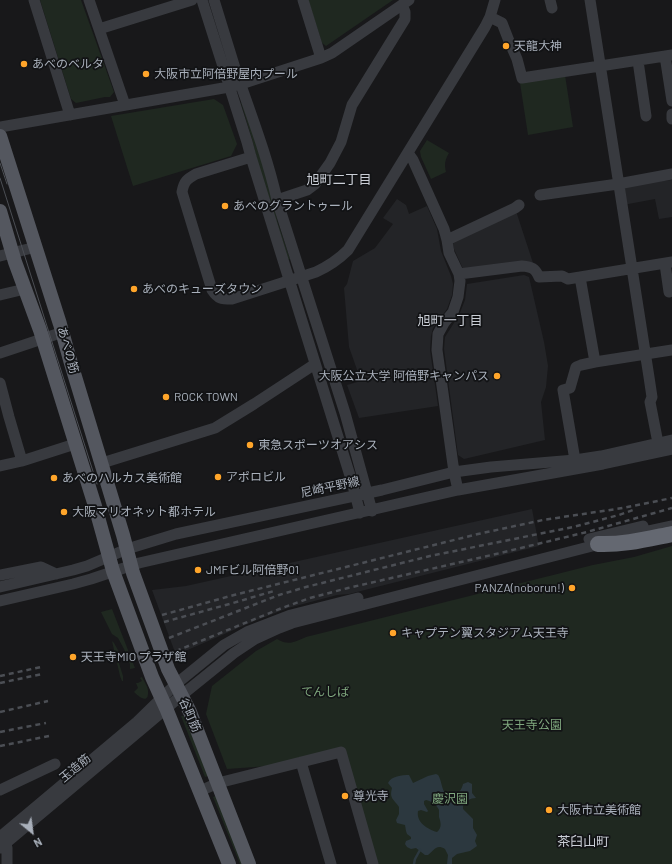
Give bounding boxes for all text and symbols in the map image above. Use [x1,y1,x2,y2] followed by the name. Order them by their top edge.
[514,39,562,53] place label: 天龍大神
[501,41,511,51] marker: 天龍大神
[32,57,104,71] place label: あべのベルタ
[19,59,29,69] marker: あべのベルタ
[154,67,298,81] place label: 大阪市立阿倍野屋内プール
[141,69,151,79] marker: 大阪市立阿倍野屋内プール
[307,172,371,188] district label: 旭町二丁目
[233,199,353,213] place label: あべのグラントゥール
[220,201,230,211] marker: あべのグラントゥール
[142,282,262,296] place label: あべのキューズタウン
[129,284,139,294] marker: あべのキューズタウン
[418,313,482,329] district label: 旭町一丁目
[54,325,82,375] street label: あべの筋
[319,369,489,383] place label: 大阪公立大学 阿倍野キャンパス
[492,371,502,381] marker: 大阪公立大学 阿倍野キャンパス
[174,390,238,404] place label: ROCK TOWN
[161,392,171,402] marker: ROCK TOWN
[258,438,378,452] place label: 東急スポーツオアシス
[245,440,255,450] marker: 東急スポーツオアシス
[226,470,286,484] place label: アポロビル
[62,471,182,485] place label: あべのハルカス美術館
[213,472,223,482] marker: アポロビル
[49,473,59,483] marker: あべのハルカス美術館
[299,474,361,500] street label: 尼崎平野線
[72,505,216,519] place label: 大阪マリオネット都ホテル
[59,507,69,517] marker: 大阪マリオネット都ホテル
[206,563,299,577] place label: JMFビル阿倍野01
[193,565,203,575] marker: JMFビル阿倍野01
[475,581,564,595] place label: PANZA(noborun!)
[567,583,577,593] marker: PANZA(noborun!)
[401,626,569,640] place label: キャプテン翼スタジアム天王寺
[388,628,398,638] marker: キャプテン翼スタジアム天王寺
[81,650,187,664] place label: 天王寺MIO プラザ館
[68,652,78,662] marker: 天王寺MIO プラザ館
[301,685,349,699] park label: てんしば
[176,696,204,734] street label: 谷町筋
[502,718,562,732] park label: 天王寺公園
[57,751,93,785] street label: 玉造筋
[353,789,389,803] place label: 尊光寺
[340,791,350,801] marker: 尊光寺
[432,792,468,806] park label: 慶沢園
[557,803,641,817] place label: 大阪市立美術館
[544,805,554,815] marker: 大阪市立美術館
[12,812,52,852] north arrow
[557,834,609,850] district label: 茶臼山町
[32,835,44,850] text: N

